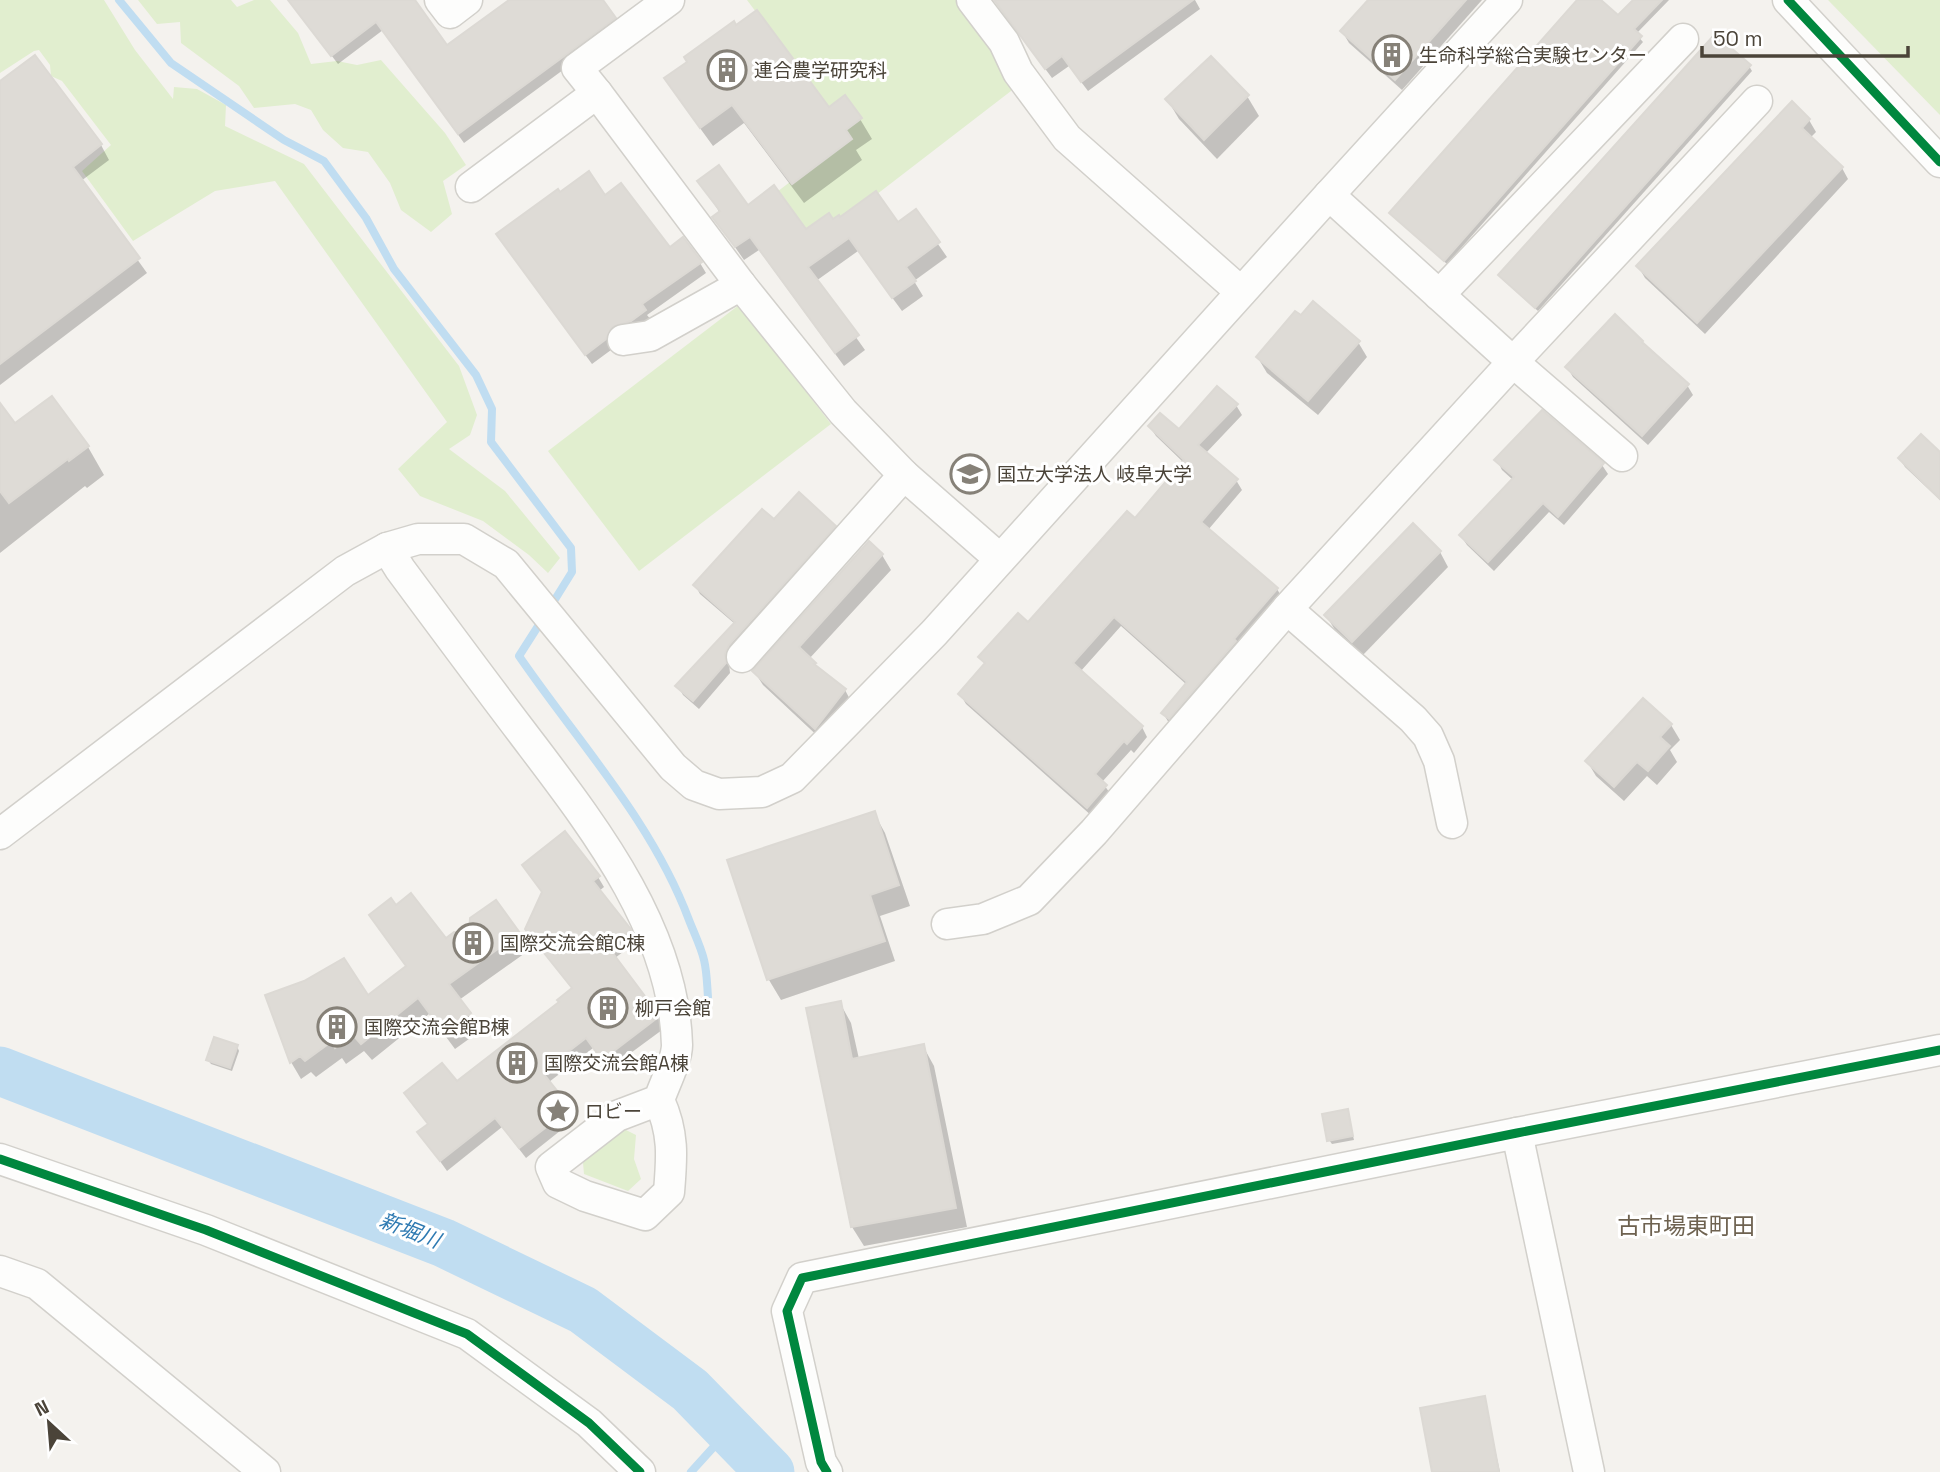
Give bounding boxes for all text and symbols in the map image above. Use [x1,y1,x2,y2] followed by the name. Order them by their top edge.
[1702,14,1909,58] scale bar
[1713,25,1763,52] text: 50 m
[1371,34,1413,76] building icon: 生命科学総合実験センター
[1419,43,1647,68] place label: 生命科学総合実験センター
[706,49,748,91] building icon: 連合農学研究科
[754,58,887,83] place label: 連合農学研究科
[949,453,991,495] school or university icon: 国立大学法人 岐阜大学
[997,462,1192,487] place label: 国立大学法人 岐阜大学
[452,922,494,964] building icon: 国際交流会館C棟
[500,931,645,956] place label: 国際交流会館C棟
[587,987,629,1029] building icon: 柳戸会館
[635,996,711,1021] place label: 柳戸会館
[316,1006,358,1048] building icon: 国際交流会館B棟
[364,1015,510,1040] place label: 国際交流会館B棟
[496,1042,538,1084] building icon: 国際交流会館A棟
[544,1051,689,1076] place label: 国際交流会館A棟
[537,1090,579,1132] place icon: ロビー
[585,1099,642,1124] place label: ロビー
[376,1206,446,1255] water label: 新堀川
[1617,1211,1755,1241] district label: 古市場東町田
[14,1388,84,1458] north arrow
[31,1394,53,1422] text: N

